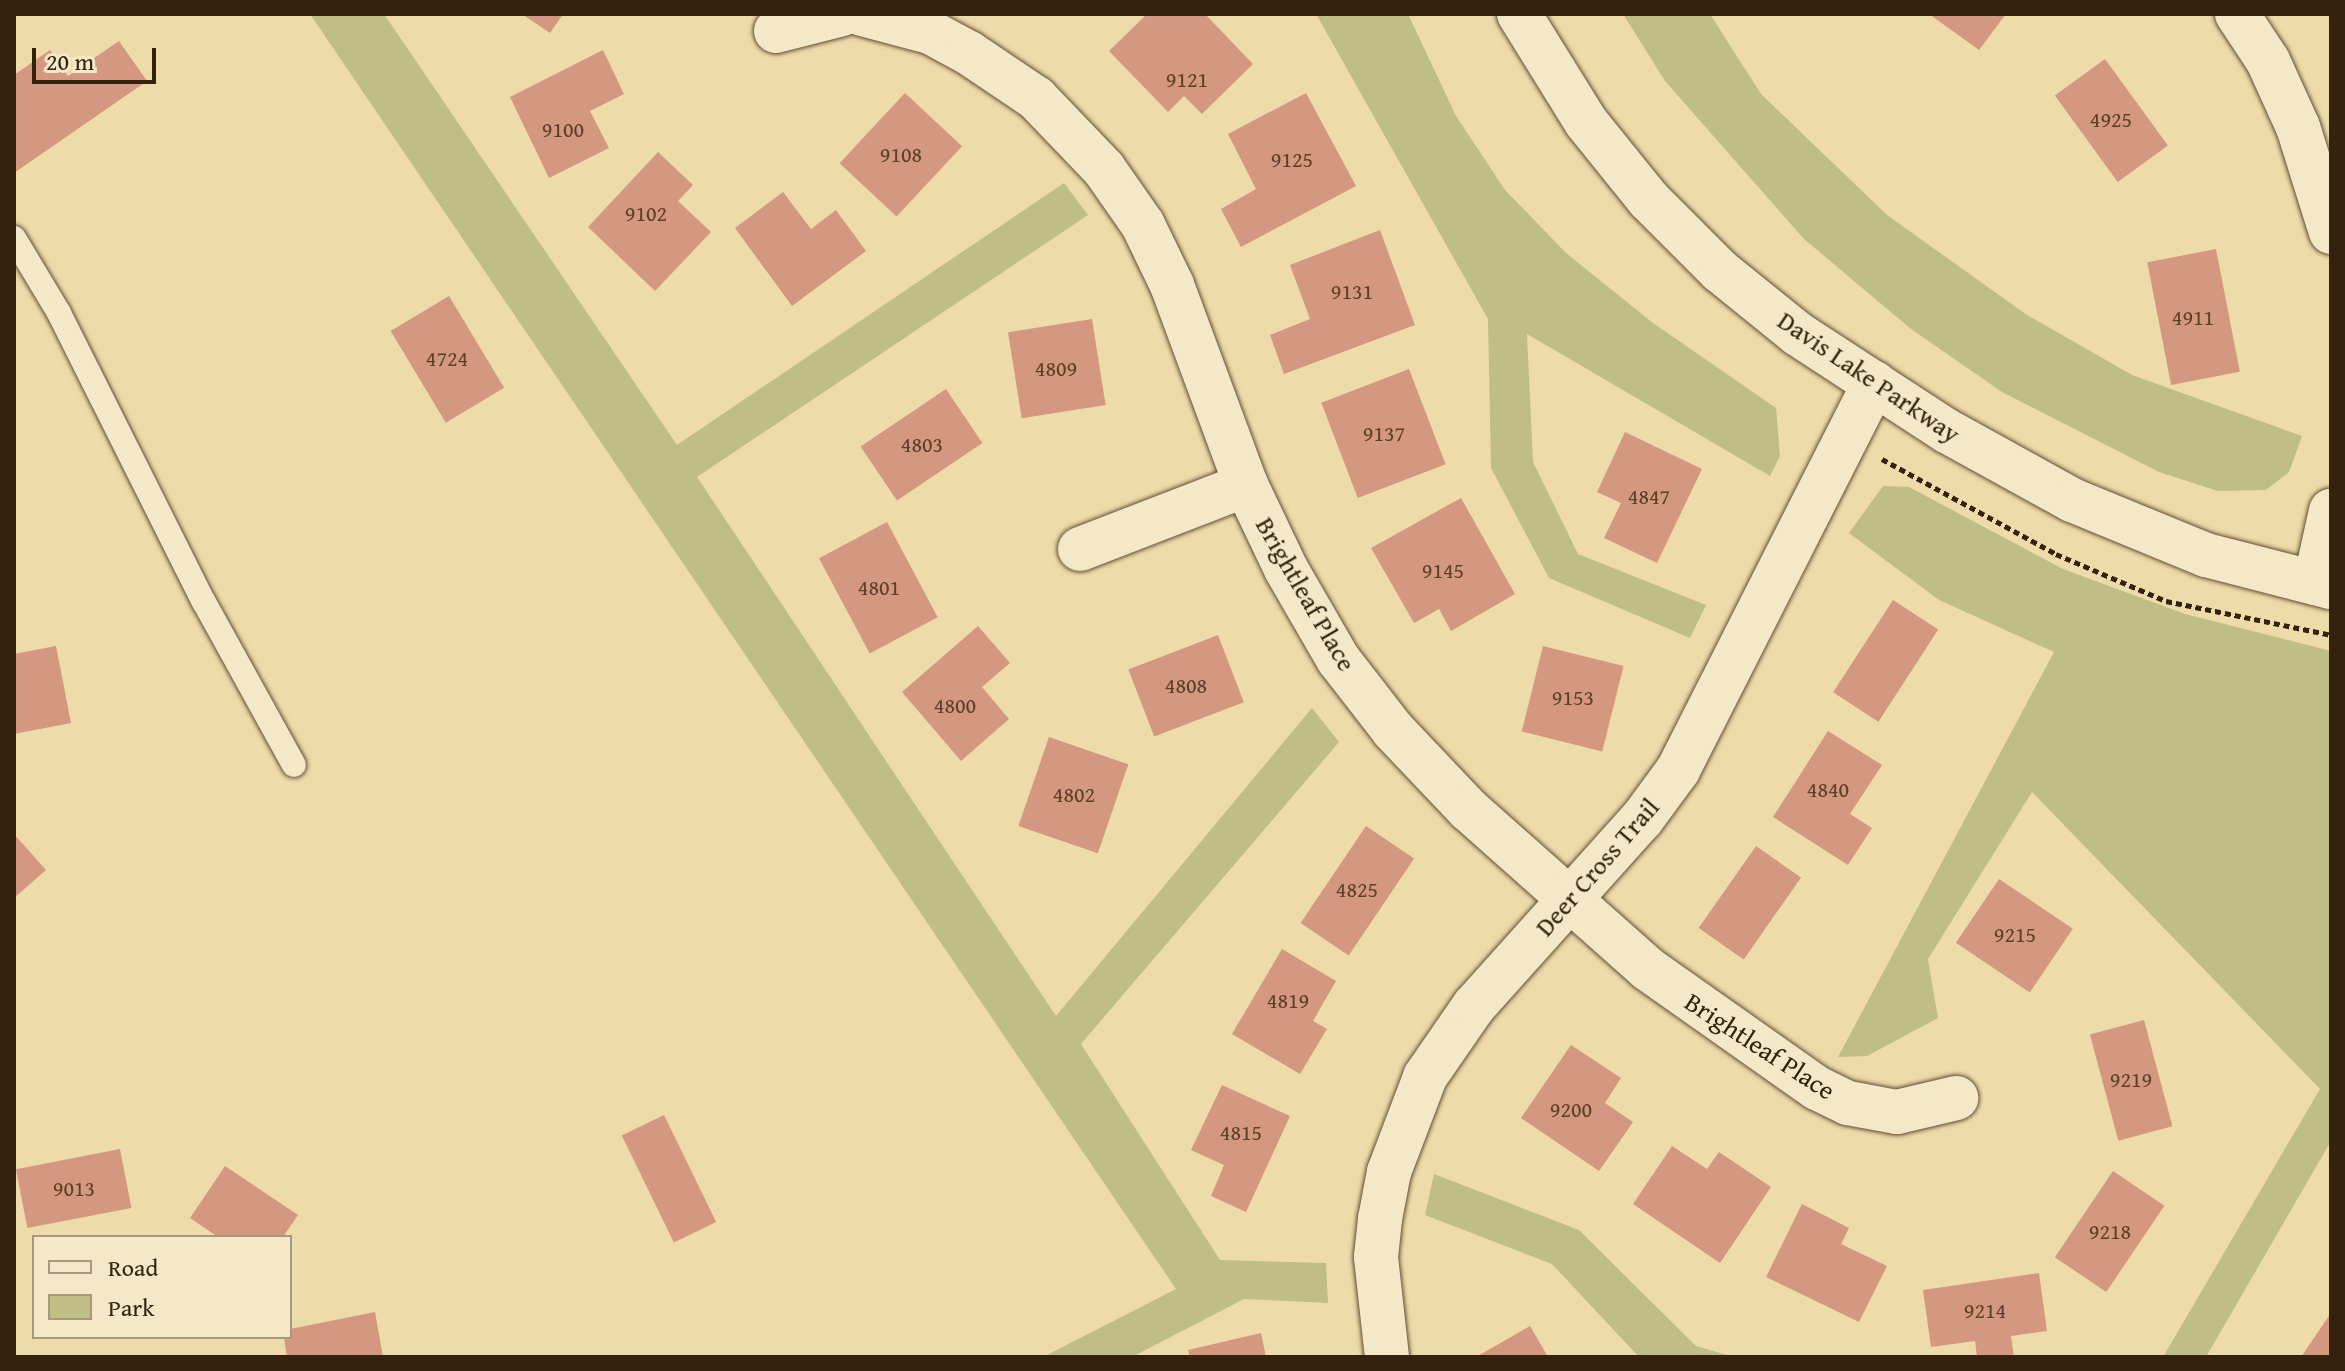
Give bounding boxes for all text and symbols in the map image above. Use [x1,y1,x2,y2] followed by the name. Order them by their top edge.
[36,32,160,82] scale bar
[46,44,94,79] text: 20 m
[1166,67,1208,93] house number: 9121
[2090,107,2132,133] house number: 4925
[542,117,584,143] house number: 9100
[880,142,922,168] house number: 9108
[1271,147,1313,173] house number: 9125
[625,201,667,227] house number: 9102
[1331,279,1373,305] house number: 9131
[1772,305,1966,449] street label: Davis Lake Parkway
[2172,305,2214,331] house number: 4911
[426,346,468,372] house number: 4724
[1035,356,1077,382] house number: 4809
[1363,421,1405,447] house number: 9137
[901,432,943,458] house number: 4803
[1628,484,1670,510] house number: 4847
[1249,511,1363,677] street label: Brightleaf Place
[1422,558,1464,584] house number: 9145
[858,575,900,601] house number: 4801
[1165,673,1207,699] house number: 4808
[1552,685,1594,711] house number: 9153
[934,693,976,719] house number: 4800
[1807,777,1849,803] house number: 4840
[1053,782,1095,808] house number: 4802
[1529,792,1665,942] street label: Deer Cross Trail
[1336,877,1378,903] house number: 4825
[1994,922,2036,948] house number: 9215
[1679,986,1841,1106] street label: Brightleaf Place
[1267,988,1309,1014] house number: 4819
[2110,1067,2152,1093] house number: 9219
[1550,1097,1592,1123] house number: 9200
[1220,1120,1262,1146] house number: 4815
[53,1176,95,1202] house number: 9013
[2089,1219,2131,1245] house number: 9218
[32,1235,292,1339] legend
[108,1250,158,1285] text: Road
[108,1290,154,1325] text: Park
[1964,1298,2006,1324] house number: 9214

